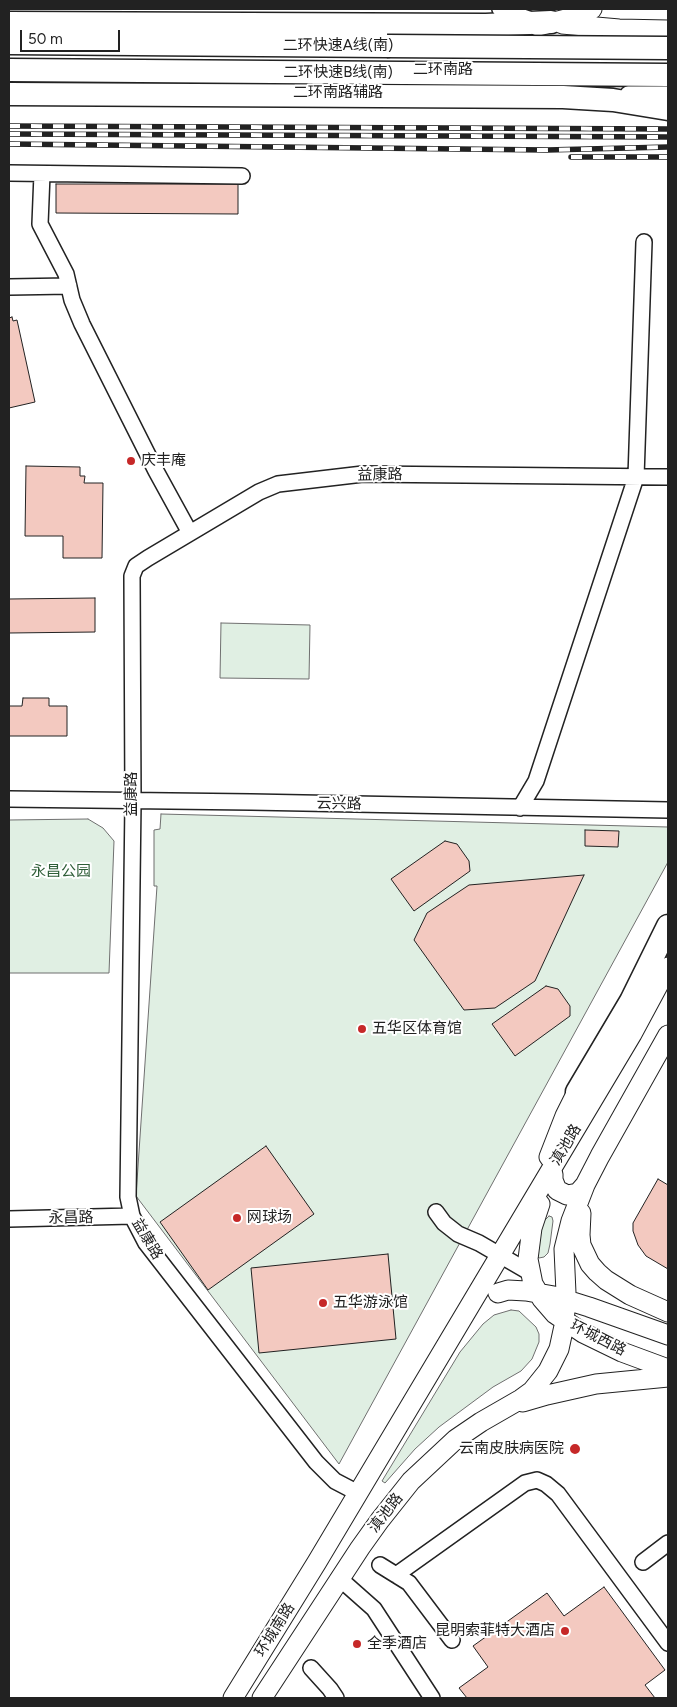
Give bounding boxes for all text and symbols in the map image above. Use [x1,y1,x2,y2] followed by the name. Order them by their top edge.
[22,20,122,52] scale bar
[28,30,63,48] text: 50 m
[283,37,393,55] street label: 二环快速A线(南)
[413,61,473,79] street label: 二环南路
[283,64,393,82] street label: 二环快速B线(南)
[293,84,383,102] street label: 二环南路辅路
[141,452,186,470] place label: 庆丰庵
[125,455,137,467] marker: 庆丰庵
[357,466,403,484] street label: 益康路
[123,772,141,816] street label: 益康路
[316,795,362,813] street label: 云兴路
[31,863,91,881] park label: 永昌公园
[372,1020,462,1038] place label: 五华区体育馆
[356,1023,368,1035] marker: 五华区体育馆
[547,1121,585,1169] street label: 滇池路
[48,1209,94,1227] street label: 永昌路
[247,1209,292,1227] place label: 网球场
[231,1212,243,1224] marker: 网球场
[128,1215,166,1263] street label: 益康路
[333,1294,408,1312] place label: 五华游泳馆
[317,1297,329,1309] marker: 五华游泳馆
[567,1316,629,1360] street label: 环城西路
[459,1440,564,1458] place label: 云南皮肤病医院
[568,1442,582,1456] marker: 云南皮肤病医院
[365,1490,407,1536] street label: 滇池路
[251,1600,299,1660] street label: 环城南路
[435,1622,555,1640] place label: 昆明索菲特大酒店
[559,1625,571,1637] marker: 昆明索菲特大酒店
[367,1635,427,1653] place label: 全季酒店
[351,1638,363,1650] marker: 全季酒店

